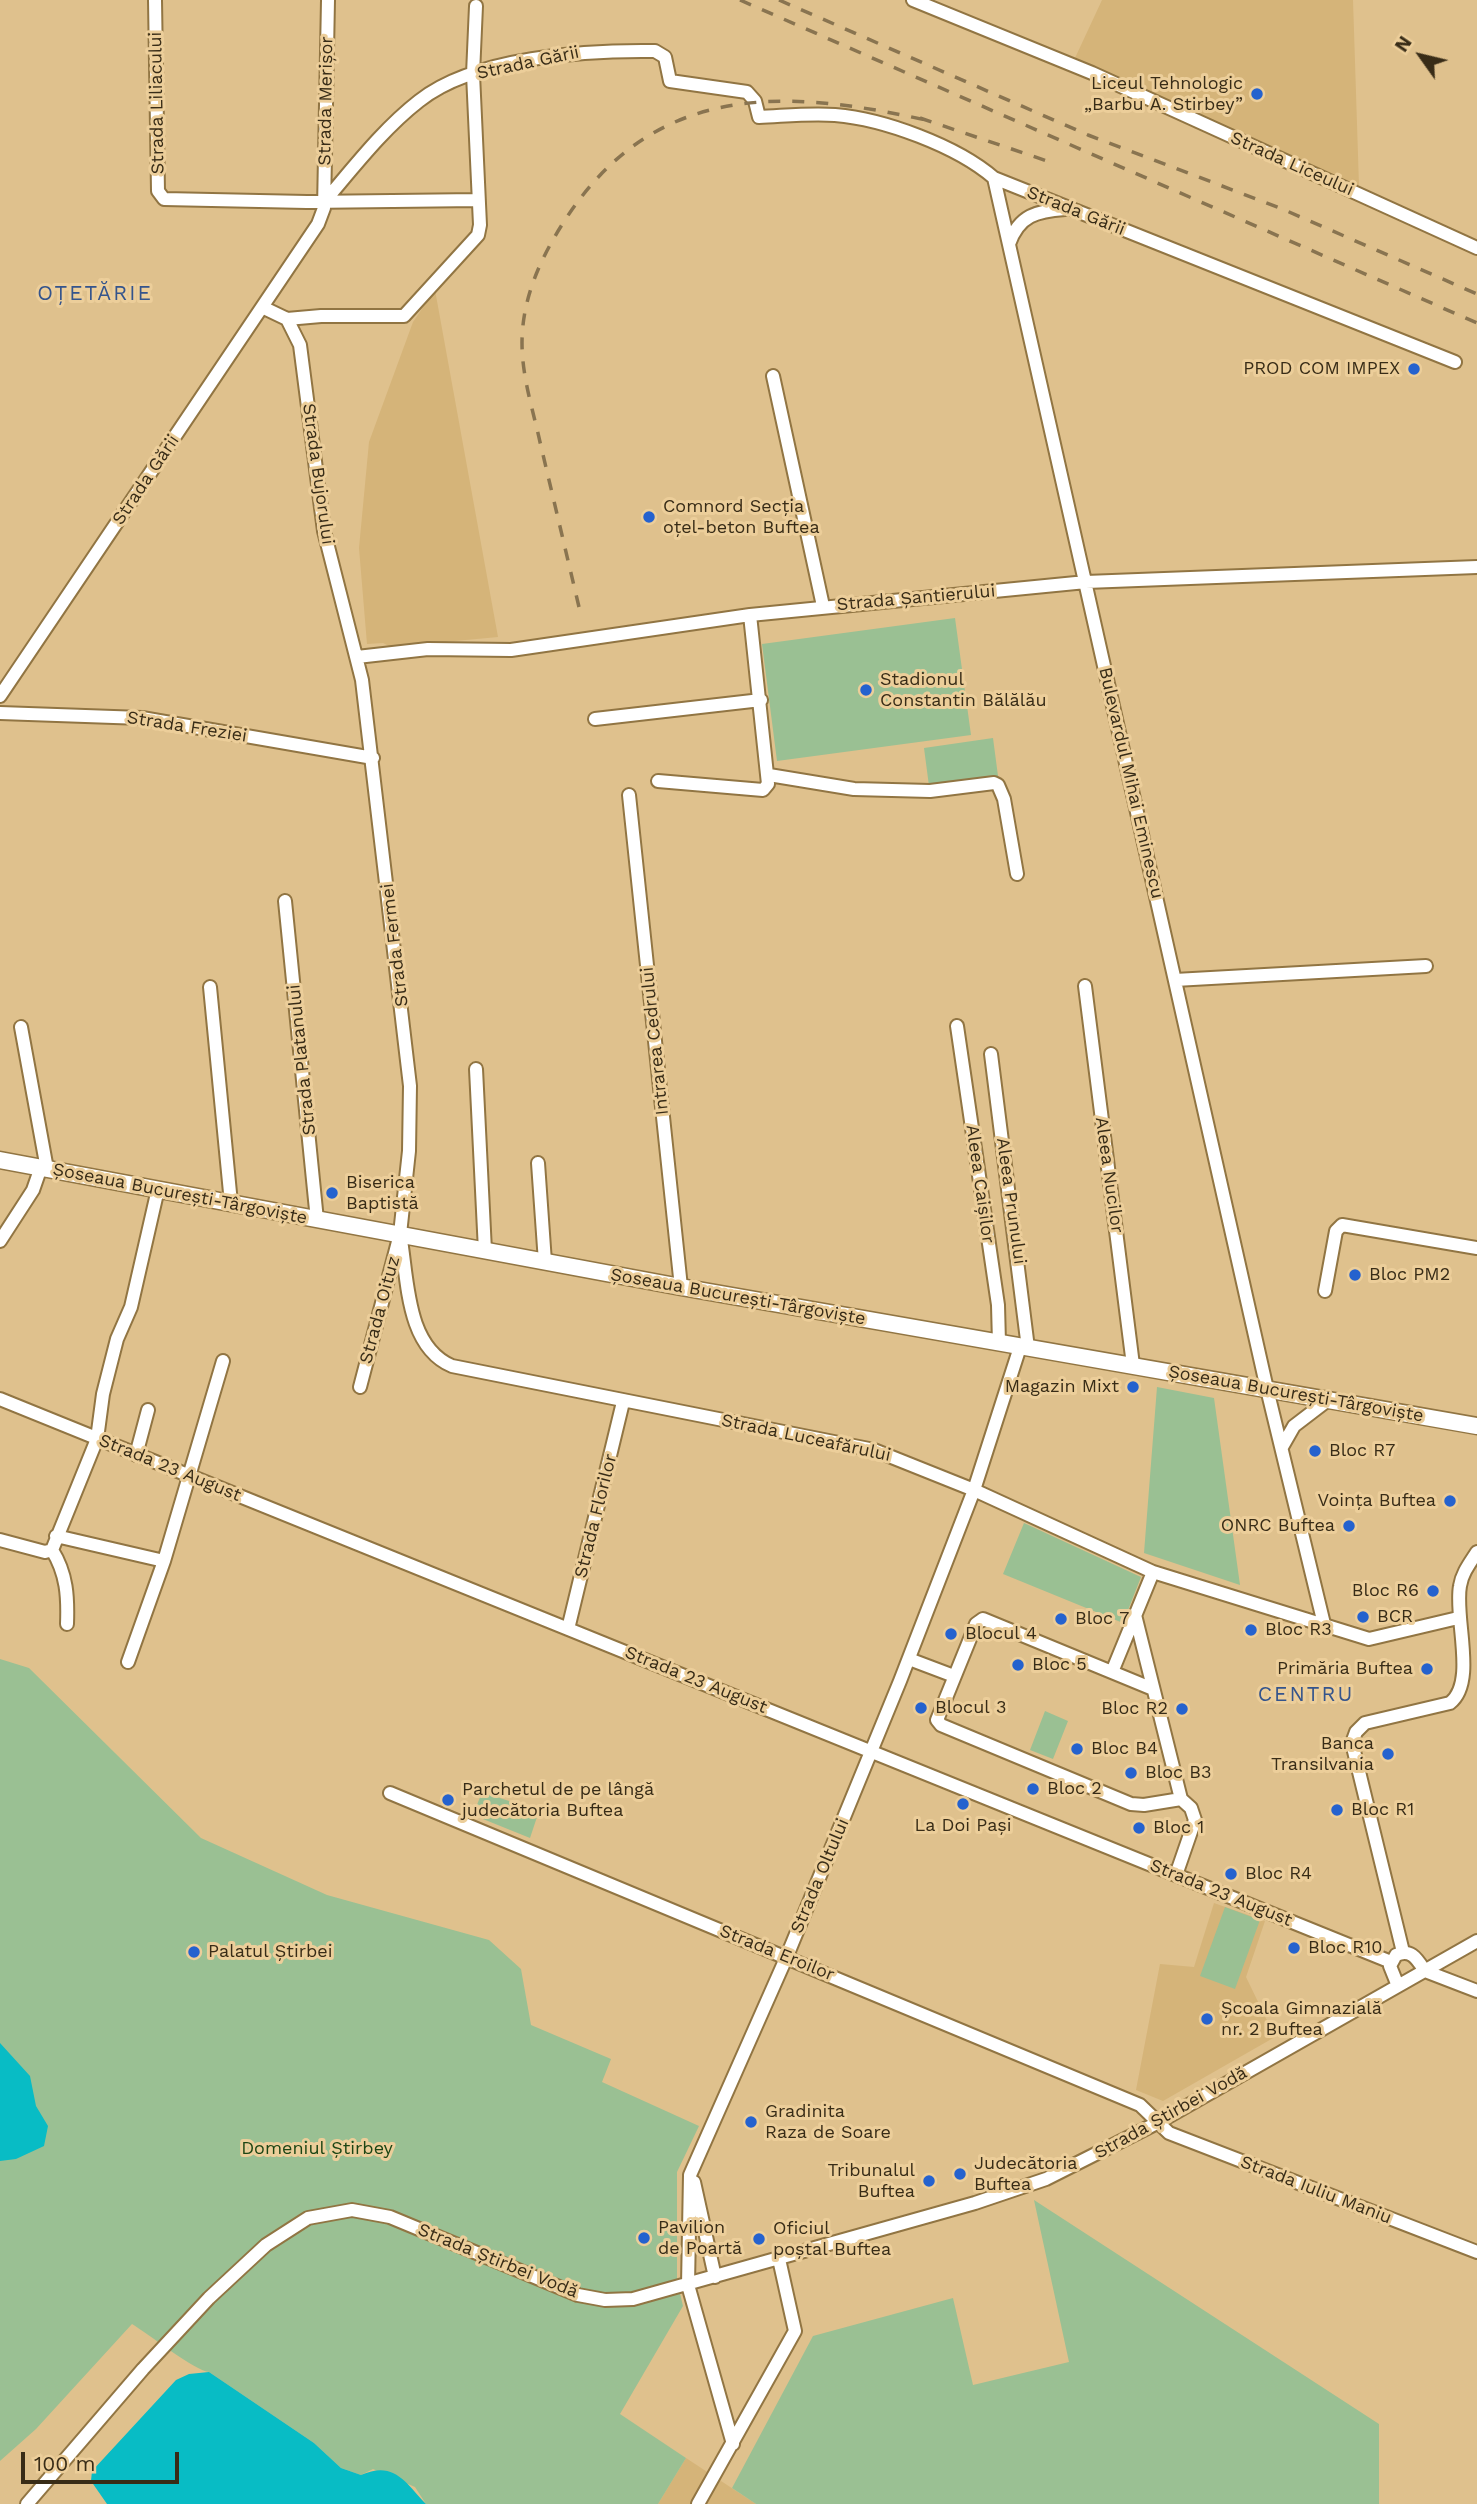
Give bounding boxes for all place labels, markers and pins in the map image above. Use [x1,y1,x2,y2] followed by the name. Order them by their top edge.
[1084,73,1243,116] place label: Liceul Tehnologic „Barbu A. Stirbey”
[1249,86,1265,102] marker: Liceul Tehnologic „Barbu A. Stirbey”
[1243,358,1400,380] place label: PROD COM IMPEX
[1406,361,1422,377] marker: PROD COM IMPEX
[663,496,820,538] place label: Comnord Secția oțel-beton Buftea
[641,509,657,525] marker: Comnord Secția oțel-beton Buftea
[880,669,1047,712] place label: Stadionul Constantin Bălălău
[858,682,874,698] marker: Stadionul Constantin Bălălău
[346,1172,419,1214] place label: Biserica Baptistă
[324,1185,340,1201] marker: Biserica Baptistă
[1369,1264,1450,1286] place label: Bloc PM2
[1347,1267,1363,1283] marker: Bloc PM2
[1005,1376,1119,1398] place label: Magazin Mixt
[1125,1379,1141,1395] marker: Magazin Mixt
[1329,1440,1395,1462] place label: Bloc R7
[1307,1443,1323,1459] marker: Bloc R7
[1318,1490,1436,1512] place label: Voința Buftea
[1442,1493,1458,1509] marker: Voința Buftea
[1221,1515,1335,1537] place label: ONRC Buftea
[1341,1518,1357,1534] marker: ONRC Buftea
[1352,1580,1419,1602] place label: Bloc R6
[1425,1583,1441,1599] marker: Bloc R6
[1377,1606,1413,1628] place label: BCR
[1075,1608,1129,1630] place label: Bloc 7
[1355,1609,1371,1625] marker: BCR
[1053,1611,1069,1627] marker: Bloc 7
[1265,1619,1332,1641] place label: Bloc R3
[1243,1622,1259,1638] marker: Bloc R3
[965,1623,1037,1645] place label: Blocul 4
[943,1626,959,1642] marker: Blocul 4
[1032,1654,1087,1676] place label: Bloc 5
[1010,1657,1026,1673] marker: Bloc 5
[1277,1658,1413,1680] place label: Primăria Buftea
[1419,1661,1435,1677] marker: Primăria Buftea
[935,1697,1006,1719] place label: Blocul 3
[1101,1698,1168,1720] place label: Bloc R2
[913,1700,929,1716] marker: Blocul 3
[1174,1701,1190,1717] marker: Bloc R2
[1271,1733,1374,1776] place label: Banca Transilvania
[1091,1738,1158,1760] place label: Bloc B4
[1069,1741,1085,1757] marker: Bloc B4
[1380,1746,1396,1762] marker: Banca Transilvania
[1145,1762,1212,1784] place label: Bloc B3
[1123,1765,1139,1781] marker: Bloc B3
[1047,1778,1102,1800] place label: Bloc 2
[462,1779,654,1822] place label: Parchetul de pe lângă judecătoria Buftea
[1025,1781,1041,1797] marker: Bloc 2
[440,1792,456,1808] marker: Parchetul de pe lângă judecătoria Buftea
[955,1796,971,1812] marker: La Doi Pași
[1351,1799,1414,1821] place label: Bloc R1
[1329,1802,1345,1818] marker: Bloc R1
[914,1815,1012,1837] place label: La Doi Pași
[1153,1817,1204,1839] place label: Bloc 1
[1131,1820,1147,1836] marker: Bloc 1
[1245,1863,1312,1885] place label: Bloc R4
[1223,1866,1239,1882] marker: Bloc R4
[1308,1937,1382,1959] place label: Bloc R10
[1286,1940,1302,1956] marker: Bloc R10
[208,1941,332,1963] place label: Palatul Știrbei
[186,1944,202,1960] marker: Palatul Știrbei
[1221,1998,1382,2040] place label: Școala Gimnazială nr. 2 Buftea
[1199,2011,1215,2027] marker: Școala Gimnazială nr. 2 Buftea
[765,2101,891,2144] place label: Gradinita Raza de Soare
[743,2114,759,2130] marker: Gradinita Raza de Soare
[974,2153,1077,2196] place label: Judecătoria Buftea
[827,2160,915,2202] place label: Tribunalul Buftea
[952,2166,968,2182] marker: Judecătoria Buftea
[921,2173,937,2189] marker: Tribunalul Buftea
[658,2217,742,2260] place label: Pavilion de Poartă
[773,2218,891,2260] place label: Oficiul poștal Buftea
[636,2230,652,2246] marker: Pavilion de Poartă
[751,2231,767,2247] marker: Oficiul poștal Buftea

